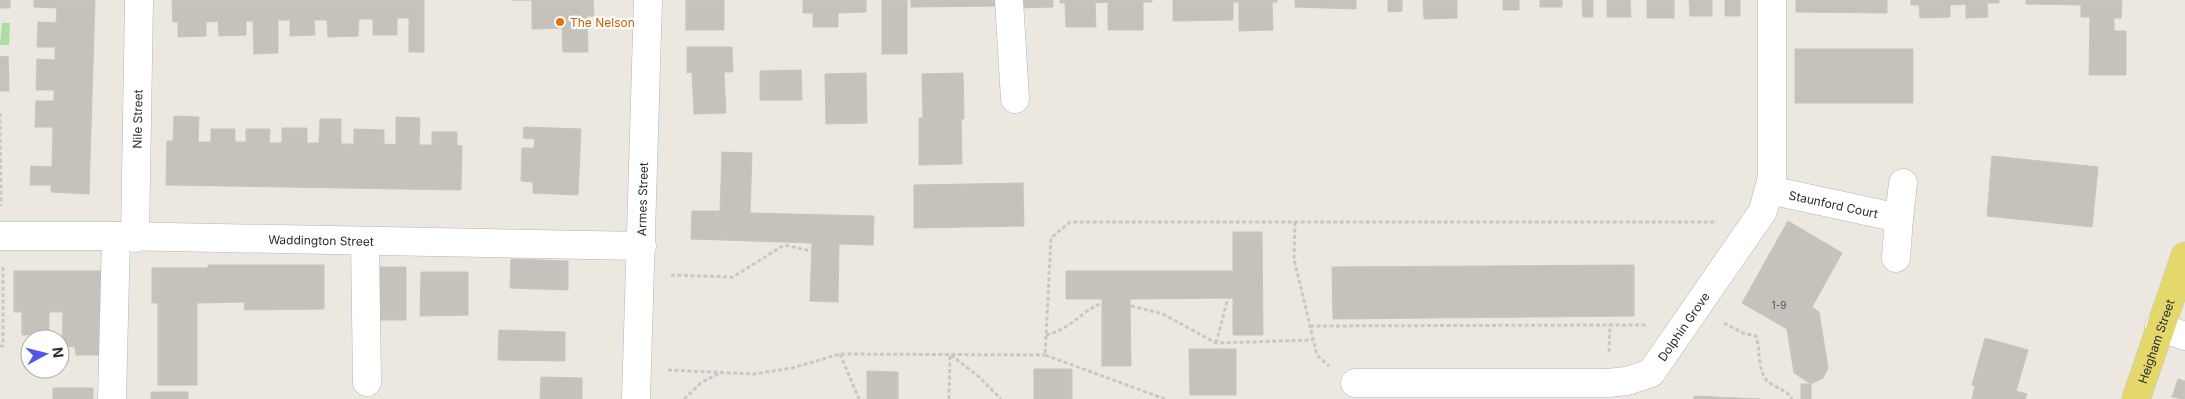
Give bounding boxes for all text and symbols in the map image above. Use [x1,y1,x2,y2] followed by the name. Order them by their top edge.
[570,15,635,30] place label: The Nelson
[554,16,566,28] marker: The Nelson
[129,89,145,149] street label: Nile Street
[633,162,651,236] street label: Armes Street
[1788,187,1880,221] street label: Staunford Court
[268,231,374,248] street label: Waddington Street
[1654,289,1712,364] street label: Dolphin Grove
[2134,297,2177,385] street label: Heigham Street
[1772,299,1786,311] house number: 1-9
[20,329,70,379] north arrow
[49,346,67,359] text: N

